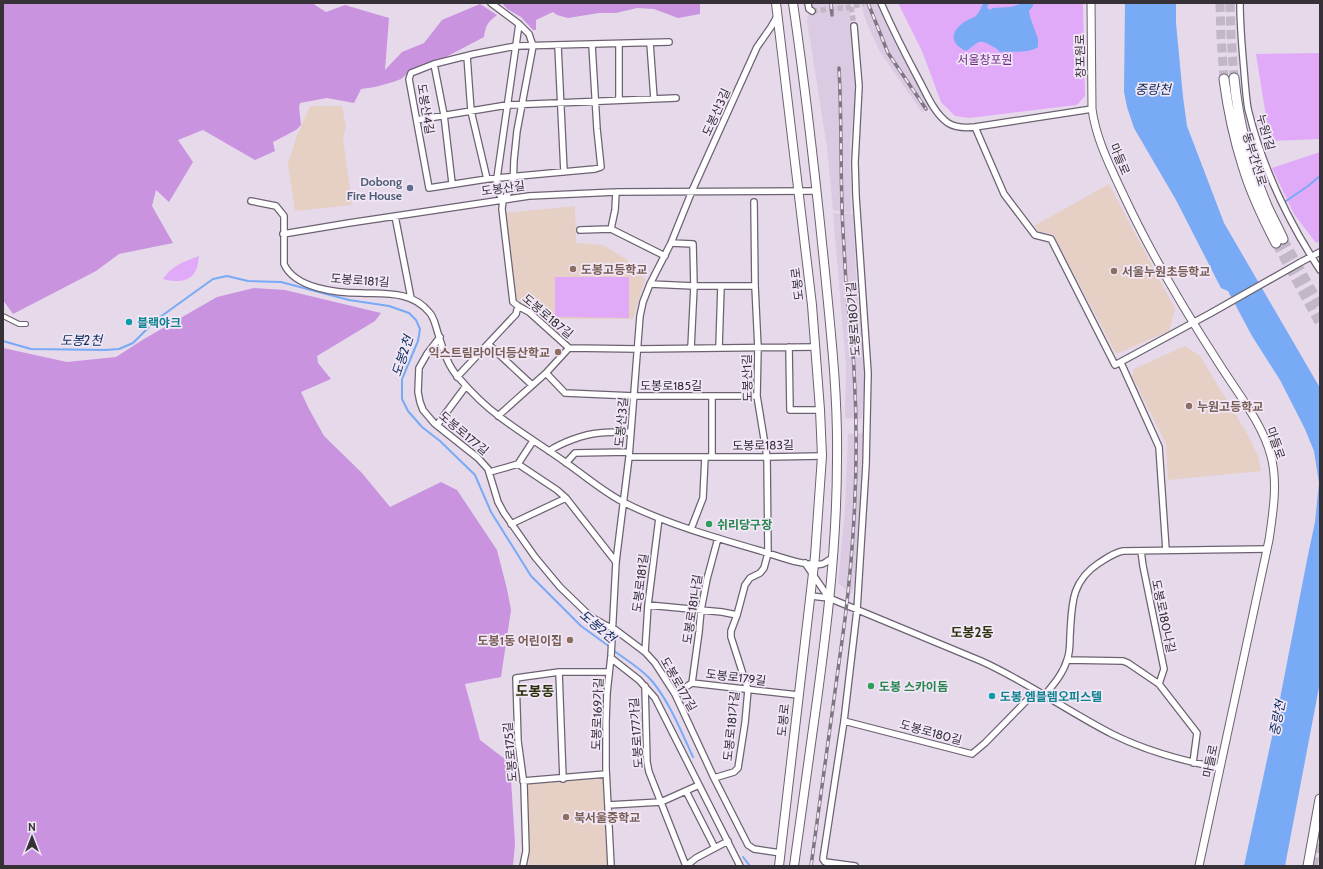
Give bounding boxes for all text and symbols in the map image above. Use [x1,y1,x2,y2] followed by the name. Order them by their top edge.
[1072,34,1088,78] street label: 창포원로
[957,52,1013,67] park label: 서울창포원
[1135,81,1172,97] water label: 중랑천
[414,83,438,135] street label: 도봉산4길
[699,86,733,138] street label: 도봉산3길
[1254,112,1278,152] street label: 누원1길
[1240,130,1270,188] street label: 동부간선로
[1107,141,1133,177] street label: 마들로
[347,174,402,203] place label: Dobong Fire House
[480,177,526,199] street label: 도봉산길
[405,183,415,193] marker: Dobong Fire House
[581,262,647,277] place label: 도봉고등학교
[568,264,578,274] marker: 도봉고등학교
[1122,264,1210,279] place label: 서울누원초등학교
[1109,266,1119,276] marker: 서울누원초등학교
[788,267,806,301] street label: 도봉로
[330,270,390,290] street label: 도봉로181길
[843,281,863,357] street label: 도봉로180가길
[520,291,576,341] street label: 도봉로187길
[137,315,181,330] place label: 블랙야크
[124,317,134,327] marker: 블랙야크
[60,332,103,348] water label: 도봉2천
[388,332,416,379] water label: 도봉2천
[429,345,550,360] place label: 익스트림라이더등산학교
[553,347,563,357] marker: 익스트림라이더등산학교
[739,354,755,402] street label: 도봉산1길
[640,378,702,393] street label: 도봉로185길
[611,396,631,448] street label: 도봉산3길
[1197,399,1263,414] place label: 누원고등학교
[1184,401,1194,411] marker: 누원고등학교
[436,408,492,458] street label: 도봉로177길
[1264,425,1288,461] street label: 마들로
[732,437,794,453] street label: 도봉로183길
[717,517,772,532] place label: 쉬리당구장
[704,519,714,529] marker: 쉬리당구장
[629,553,651,613] street label: 도봉로181길
[679,573,705,645] street label: 도봉로181나길
[1149,578,1179,654] street label: 도봉로180나길
[577,606,620,646] water label: 도봉2천
[951,624,993,640] district label: 도봉2동
[478,633,562,648] place label: 도봉1동 어린이집
[565,635,575,645] marker: 도봉1동 어린이집
[657,654,701,714] street label: 도봉로177길
[705,666,767,688] street label: 도봉로179길
[588,677,606,751] street label: 도봉로169가길
[879,679,948,694] place label: 도봉 스카이돔
[866,681,876,691] marker: 도봉 스카이돔
[516,682,554,700] district label: 도봉동
[1000,689,1102,704] place label: 도봉 엠블렘오피스텔
[720,690,742,762] street label: 도봉로181가길
[987,691,997,701] marker: 도봉 엠블렘오피스텔
[626,697,646,769] street label: 도봉로177가길
[1266,698,1288,737] water label: 중랑천
[774,703,792,737] street label: 도봉로
[898,717,964,747] street label: 도봉로180길
[500,721,520,783] street label: 도봉로175길
[1199,743,1221,779] street label: 마들로
[574,810,640,825] place label: 북서울중학교
[561,812,571,822] marker: 북서울중학교
[12,817,52,857] north arrow
[28,820,36,834] text: N

